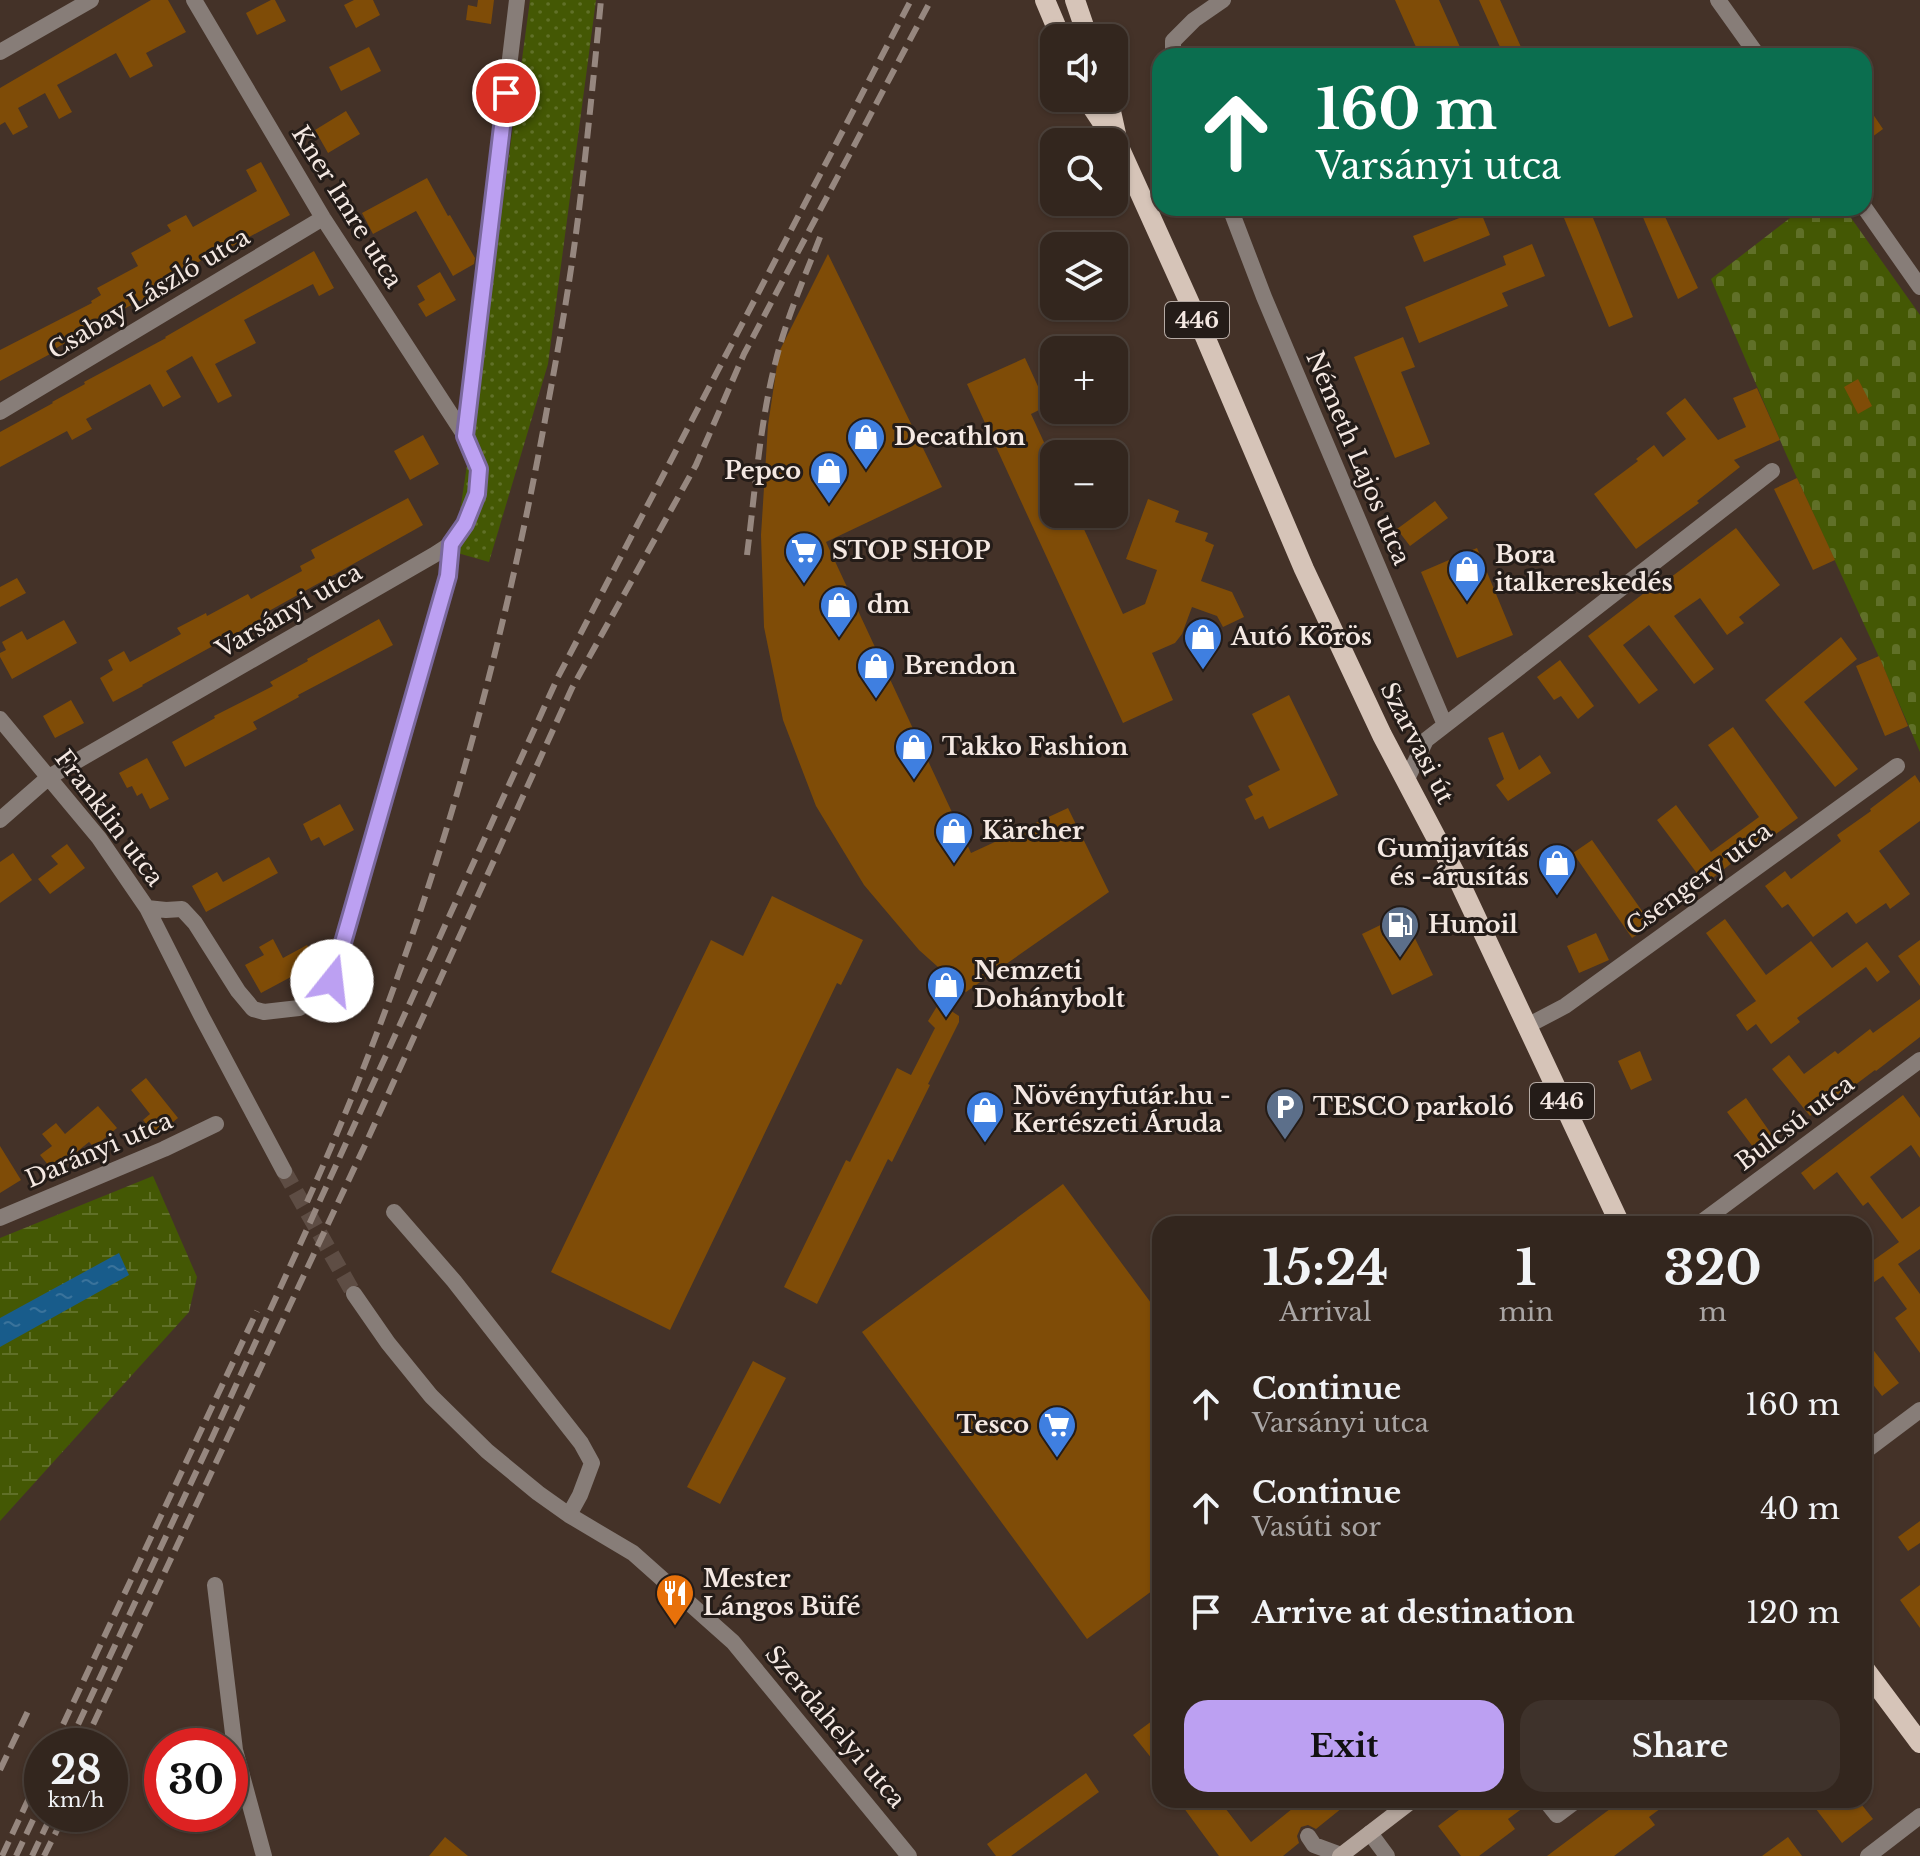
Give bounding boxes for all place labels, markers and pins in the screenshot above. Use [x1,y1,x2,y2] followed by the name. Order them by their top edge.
[472,59,540,127] pin
[845,416,887,471] shop icon: Decathlon
[894,422,1026,451] place label: Decathlon
[808,450,850,505] shop icon: Pepco
[724,456,801,485] place label: Pepco
[783,530,825,585] supermarket icon: STOP SHOP
[832,536,991,565] place label: STOP SHOP
[1495,540,1673,597] place label: Bora italkereskedés
[1446,548,1488,603] shop icon: Bora italkereskedés
[818,584,860,639] shop icon: dm
[867,590,911,619] place label: dm
[1182,616,1224,671] shop icon: Autó Körös
[1230,622,1372,651] place label: Autó Körös
[855,645,897,700] shop icon: Brendon
[904,651,1017,680] place label: Brendon
[893,726,935,781] shop icon: Takko Fashion
[942,732,1129,761] place label: Takko Fashion
[933,810,975,865] shop icon: Kärcher
[982,816,1084,845] place label: Kärcher
[1377,834,1529,891] place label: Gumijavítás és -árusítás
[1536,842,1578,897] shop icon: Gumijavítás és -árusítás
[1379,904,1421,959] fuel station icon: Hunoil
[1428,910,1518,939] place label: Hunoil
[974,956,1126,1013] place label: Nemzeti Dohánybolt
[925,964,967,1019] shop icon: Nemzeti Dohánybolt
[1013,1081,1231,1138] place label: Növényfutár.hu - Kertészeti Áruda
[1264,1086,1306,1141] parking icon: TESCO parkoló
[964,1089,1006,1144] shop icon: Növényfutár.hu - Kertészeti Áruda
[1313,1092,1514,1121] place label: TESCO parkoló
[1036,1404,1078,1459] supermarket icon: Tesco
[956,1410,1029,1439] place label: Tesco
[703,1564,861,1621] place label: Mester Lángos Büfé
[654,1572,696,1627] restaurant icon: Mester Lángos Büfé

